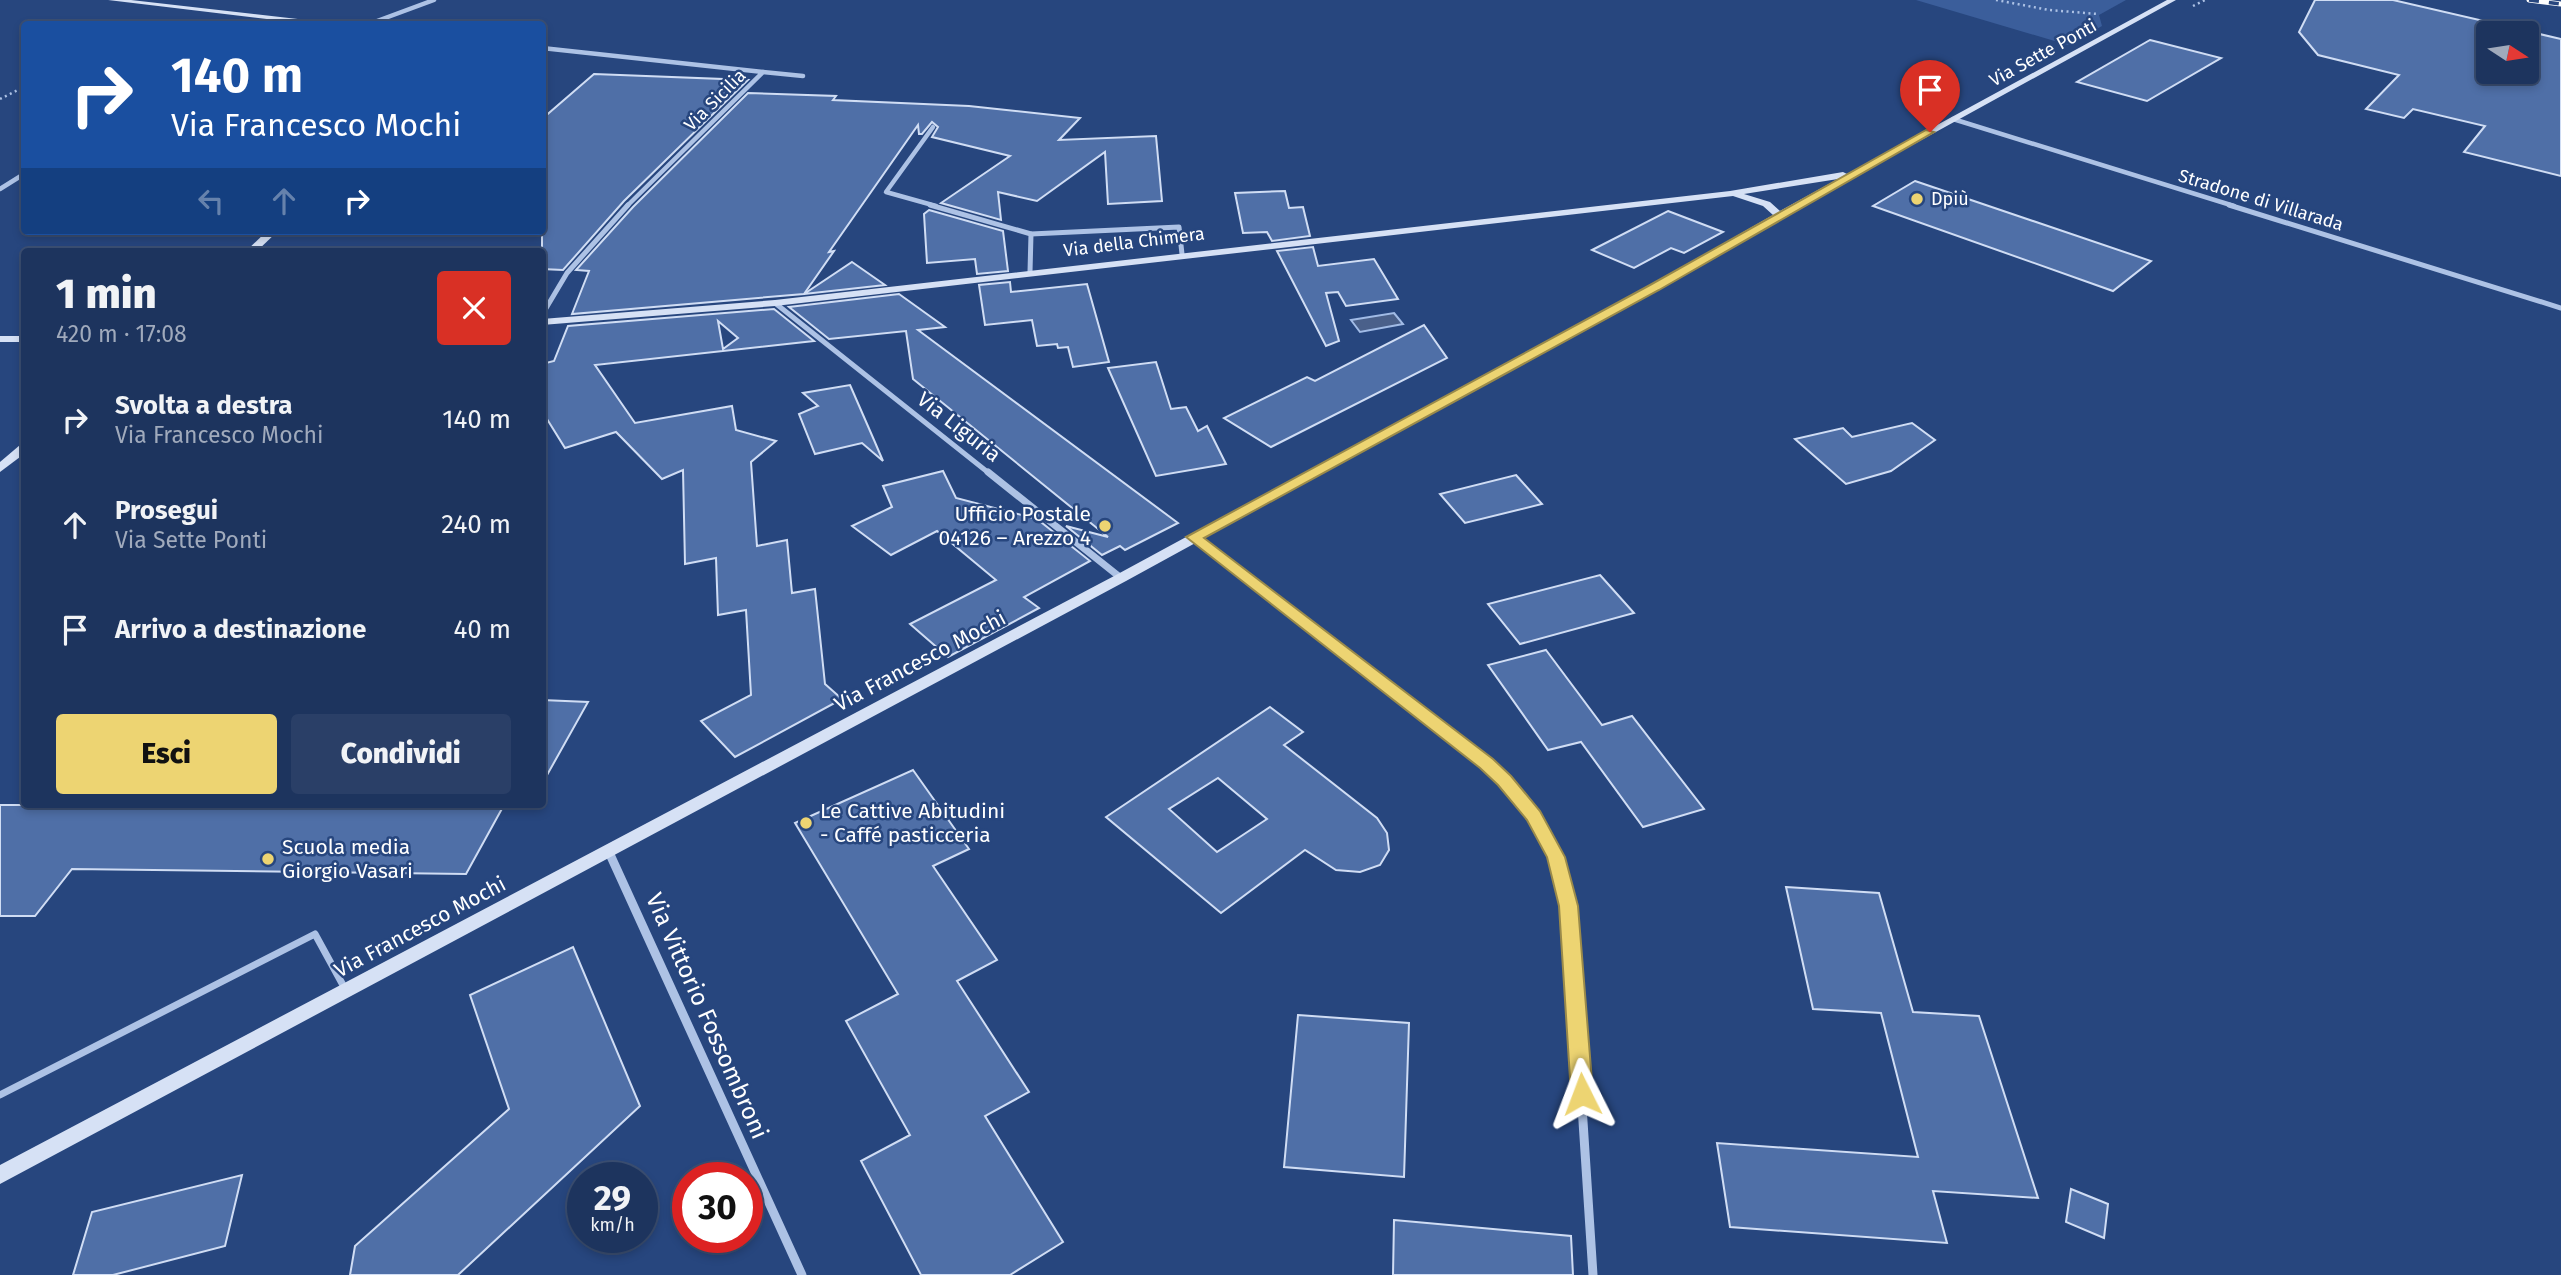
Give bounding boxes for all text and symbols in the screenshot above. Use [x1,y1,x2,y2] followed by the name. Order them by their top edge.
[1986,15,2100,91] street label: Via Sette Ponti
[2476,21,2539,84] north arrow
[2476,21,2539,84] map controls
[171,46,303,105] text: 140 m
[56,49,147,140] icon: right
[1900,60,1960,132] pin
[680,65,750,135] street label: Via Sicilia
[1911,71,1949,109] icon: arrive
[171,106,461,144] text: Via Francesco Mochi
[2176,164,2346,236] street label: Stradone di Villarada
[192,182,230,220] icon: left
[265,182,303,220] icon: ahead
[338,182,376,220] icon: right
[1931,188,1969,210] place label: Dpiù
[1909,191,1925,207] marker: Dpiù
[1062,222,1206,262] street label: Via della Chimera
[56,269,157,319] text: 1 min
[437,271,511,345] button: close
[56,320,187,348] text: 420 m · 17:08
[912,386,1006,468] street label: Via Liguria
[115,390,293,421] text: Svolta a destra
[56,401,94,439] icon: right
[442,404,511,435] text: 140 m
[115,421,324,449] text: Via Francesco Mochi
[115,495,218,526] text: Prosegui
[939,501,1091,551] place label: Ufficio Postale 04126 – Arezzo 4
[56,506,94,544] icon: ahead
[441,509,511,540] text: 240 m
[1097,518,1113,534] marker: Ufficio Postale 04126 – Arezzo 4
[115,526,267,554] text: Via Sette Ponti
[830,605,1010,717] street label: Via Francesco Mochi
[56,611,94,649] icon: arrive
[115,614,366,645] text: Arrivo a destinazione
[453,614,511,645] text: 40 m
[56,714,277,794] button: Esci
[291,714,511,794] button: Condividi
[820,798,1005,848] place label: Le Cattive Abitudini - Caffé pasticceria
[798,815,814,831] marker: Le Cattive Abitudini - Caffé pasticceria
[282,834,413,884] place label: Scuola media Giorgio Vasari
[260,851,276,867] marker: Scuola media Giorgio Vasari
[330,871,510,983] street label: Via Francesco Mochi
[640,889,774,1143] street label: Via Vittorio Fossombroni
[1545,1057,1619,1131] position arrow
[672,1162,763,1253] speed limit sign: 30
[594,1177,631,1219] text: 29
[590,1214,635,1236] text: km/h

